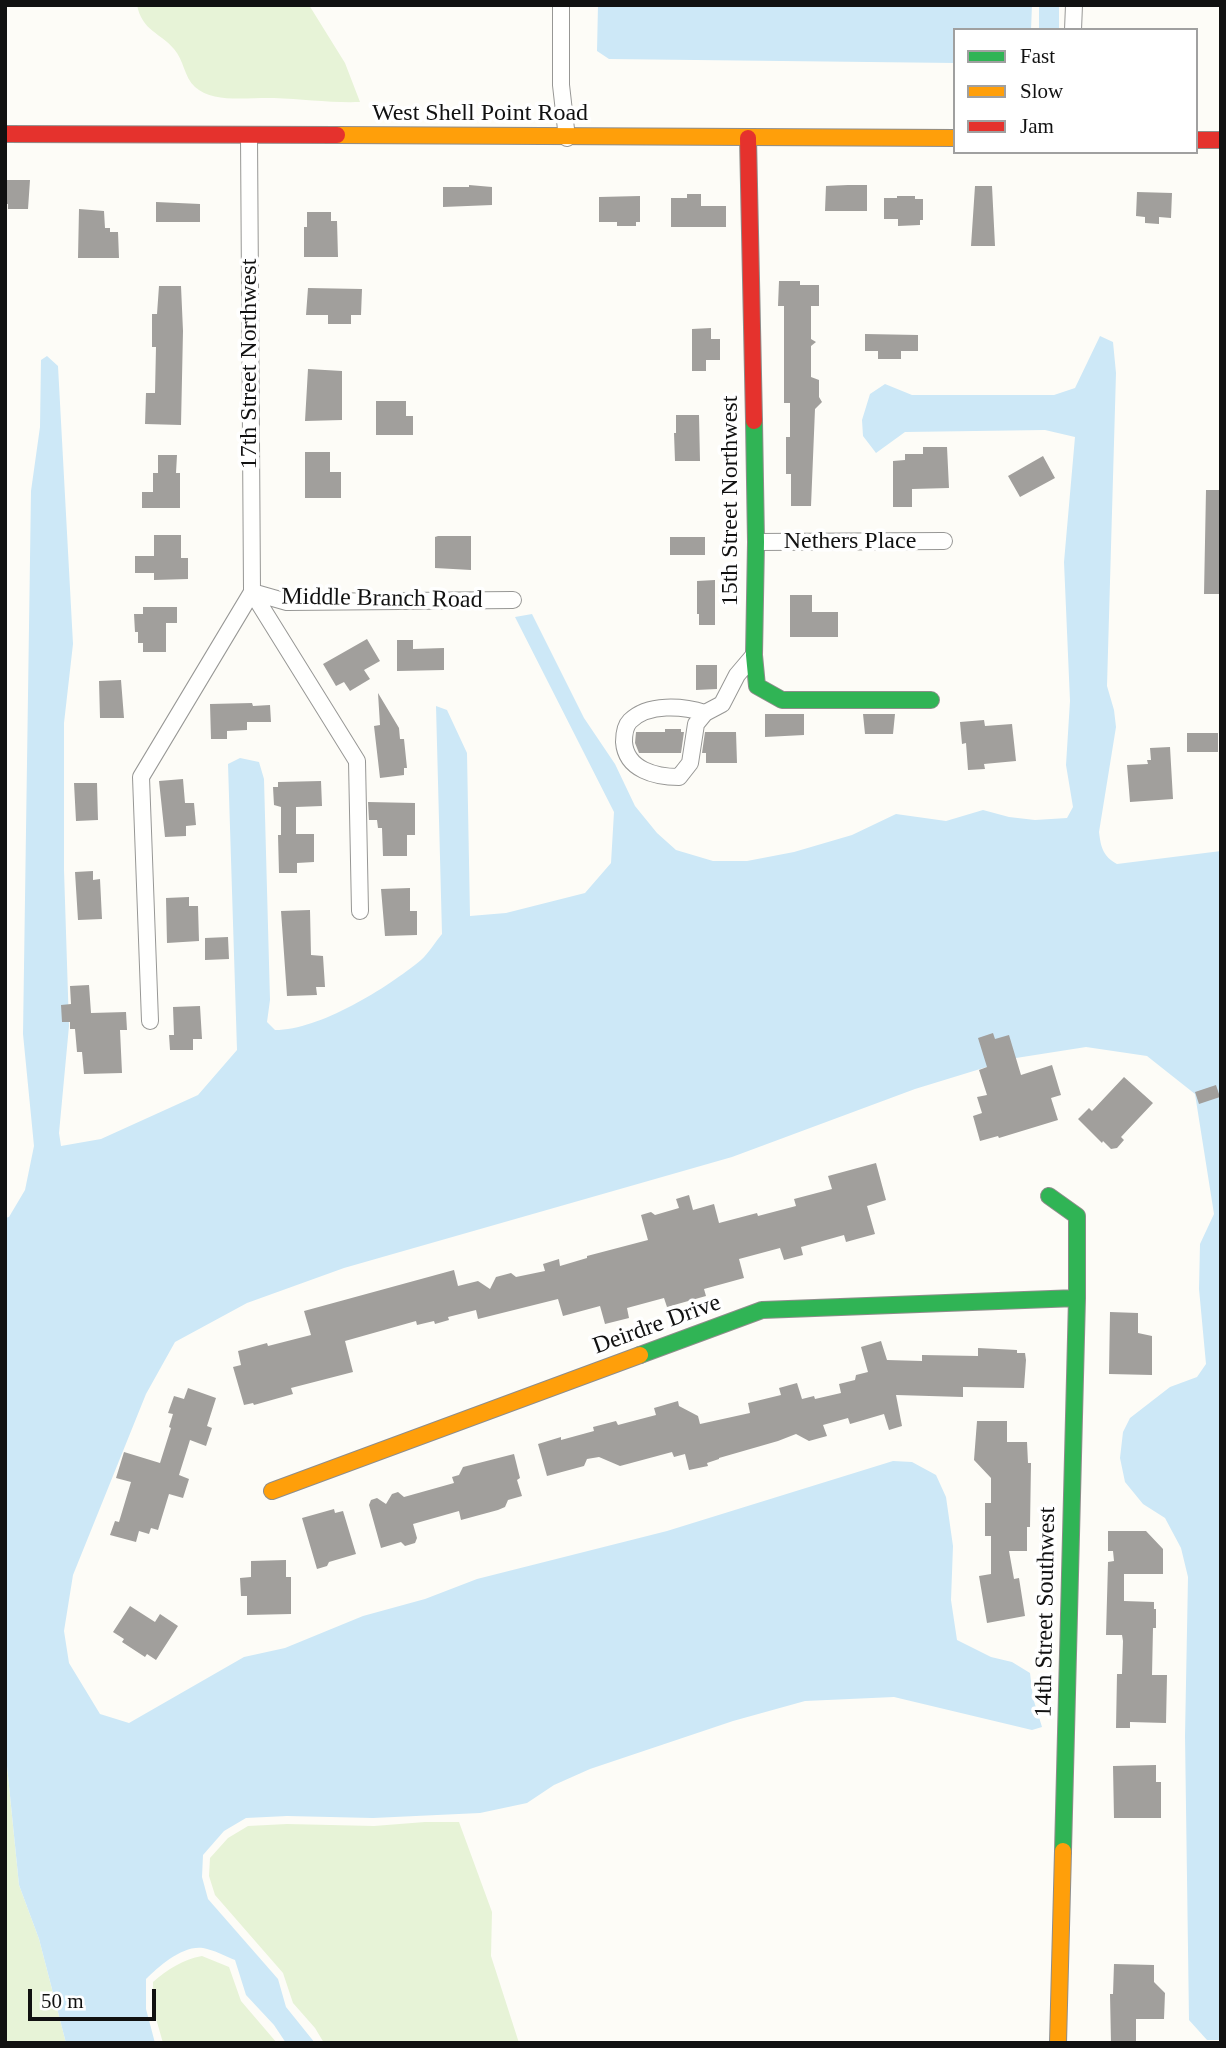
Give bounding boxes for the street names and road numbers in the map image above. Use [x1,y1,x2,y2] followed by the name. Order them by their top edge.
[372,100,588,128] street label: West Shell Point Road
[236,259,264,469] street label: 17th Street Northwest
[717,396,745,606] street label: 15th Street Northwest
[784,528,916,556] street label: Nethers Place
[281,583,483,615] street label: Middle Branch Road
[589,1289,725,1361] street label: Deirdre Drive
[1030,1506,1062,1718] street label: 14th Street Southwest

